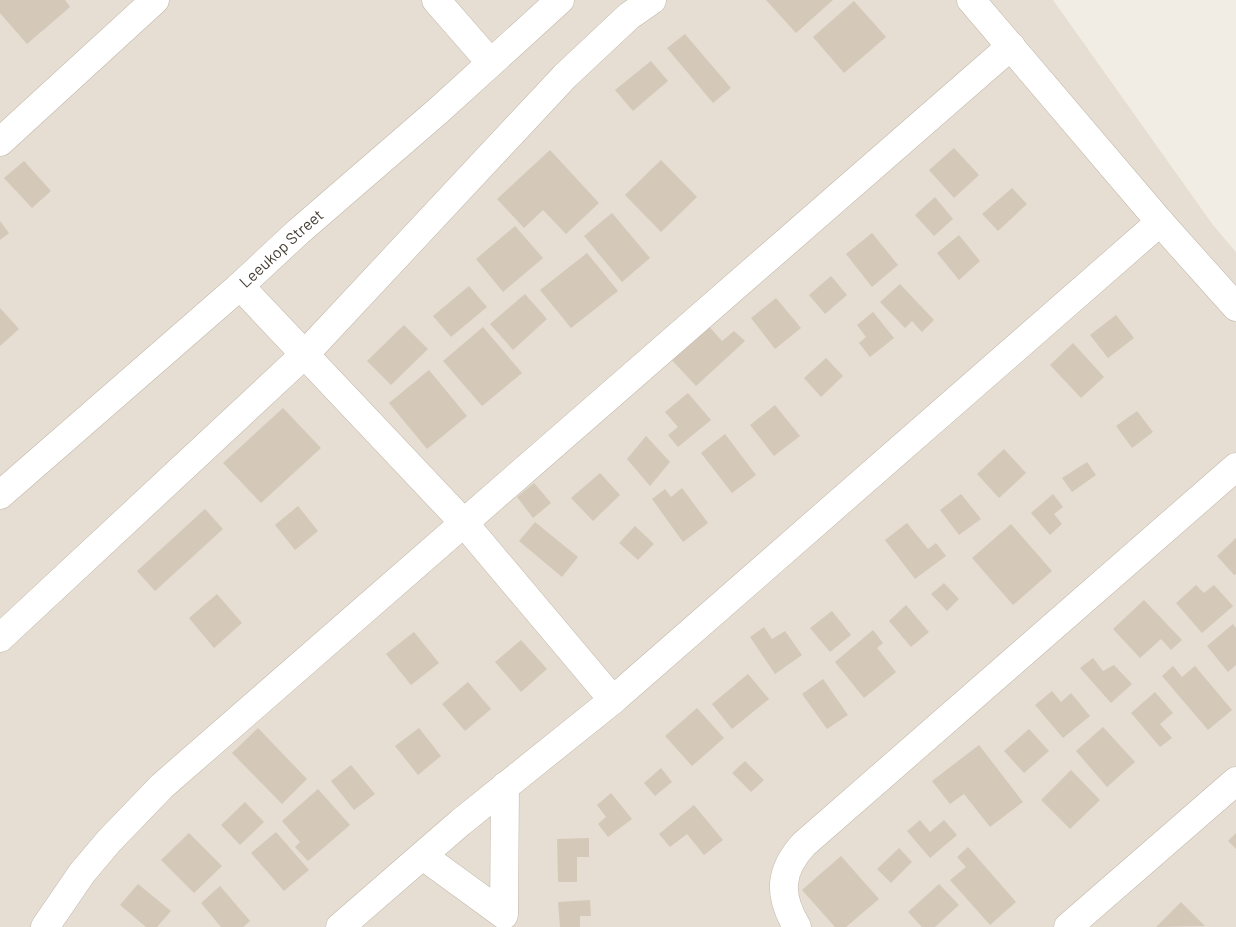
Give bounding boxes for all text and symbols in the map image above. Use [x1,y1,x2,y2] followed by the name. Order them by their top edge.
[235,205,327,291] street label: Leeukop Street

